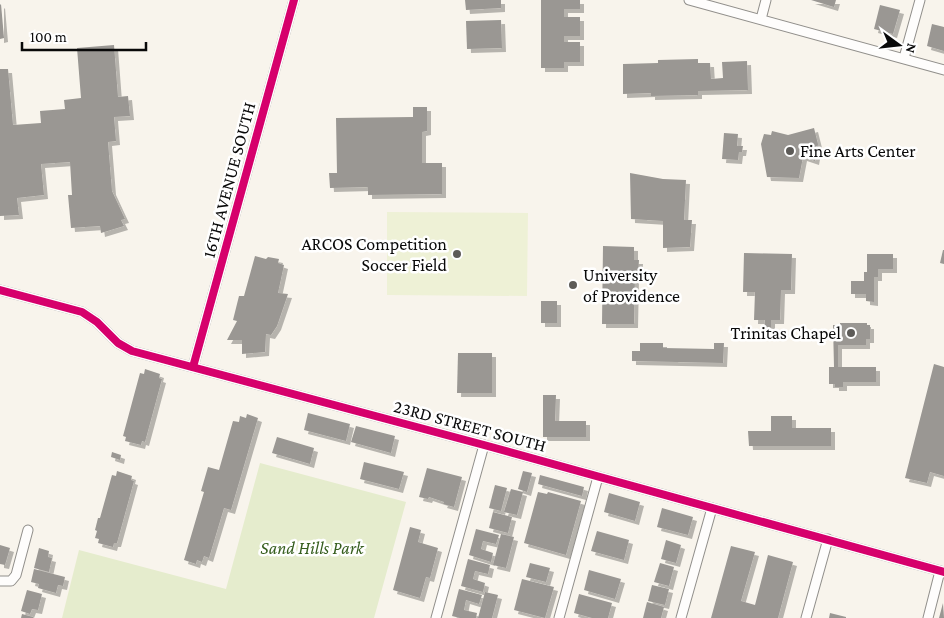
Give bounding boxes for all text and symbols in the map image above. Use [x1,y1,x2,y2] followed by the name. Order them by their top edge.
[22,20,146,52] scale bar
[874,20,924,70] north arrow
[30,29,67,45] text: 100 m
[902,42,921,55] text: N
[199,100,259,260] street label: 16TH AVENUE SOUTH
[800,141,916,161] place label: Fine Arts Center
[784,145,796,157] marker: Fine Arts Center
[301,234,448,275] place label: ARCOS Competition Soccer Field
[451,248,463,260] marker: ARCOS Competition Soccer Field
[583,265,680,306] place label: University of Providence
[567,279,579,291] marker: University of Providence
[730,323,841,343] place label: Trinitas Chapel
[845,327,857,339] marker: Trinitas Chapel
[392,396,549,456] street label: 23RD STREET SOUTH
[260,538,365,558] park label: Sand Hills Park

